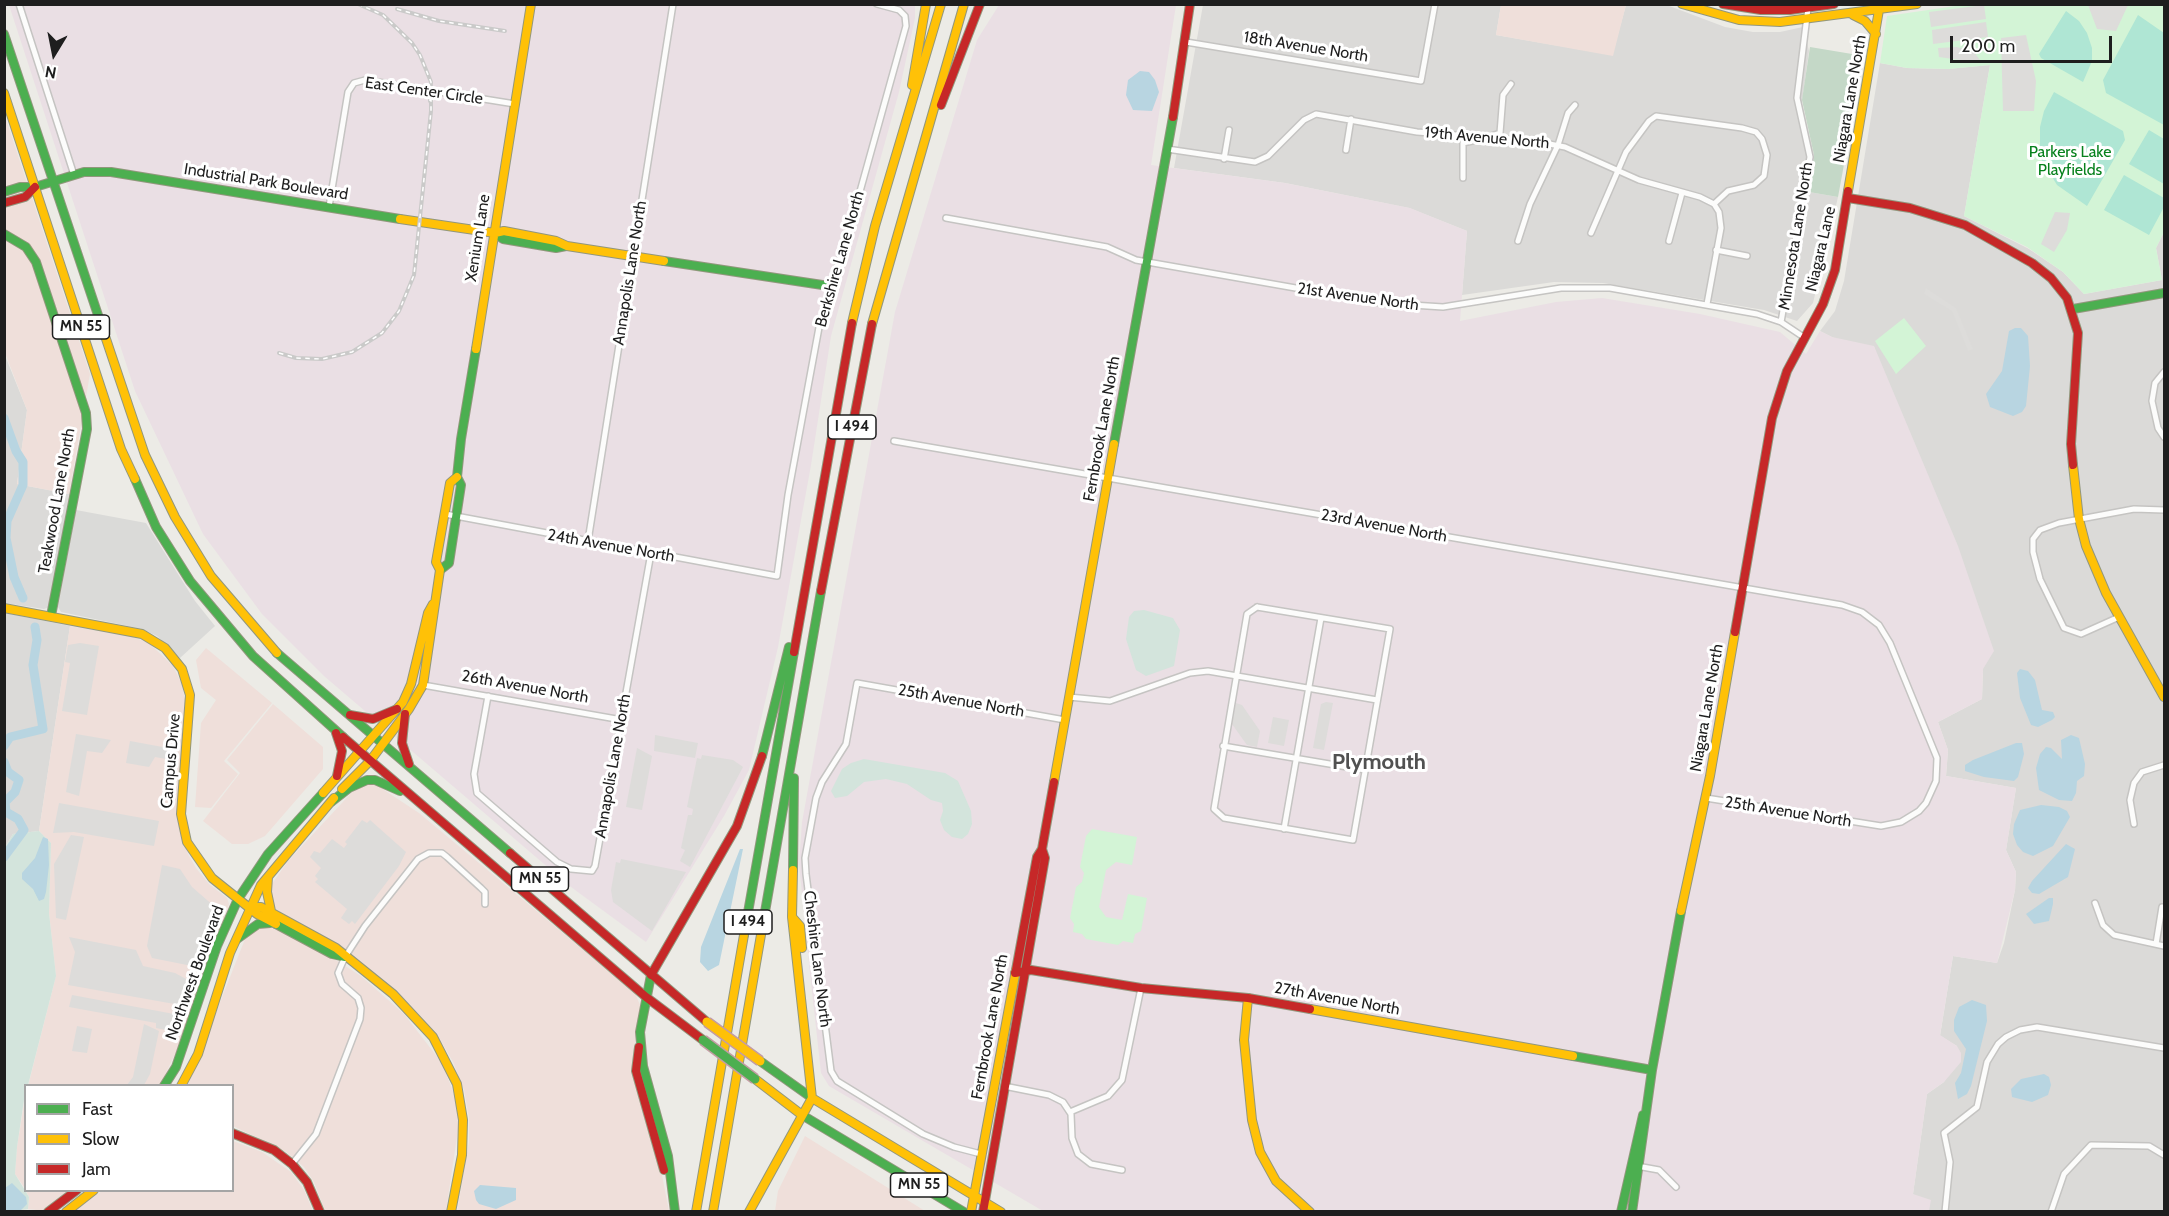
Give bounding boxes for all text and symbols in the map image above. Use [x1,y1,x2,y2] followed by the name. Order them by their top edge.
[24,24,84,84] north arrow
[1953,24,2115,62] scale bar
[1242,28,1370,66] street label: 18th Avenue North
[1829,34,1871,164] street label: Niagara Lane North
[1961,35,2015,57] text: 200 m
[44,62,58,83] text: N
[364,73,484,109] street label: East Center Circle
[1424,123,1550,153] street label: 19th Avenue North
[2029,142,2111,180] park label: Parkers Lake Playfields
[183,160,349,204] street label: Industrial Park Boulevard
[1775,161,1817,311] street label: Minnesota Lane North
[811,189,869,329] street label: Berkshire Lane North
[462,193,494,283] street label: Xenium Lane
[609,199,651,347] street label: Annapolis Lane North
[1802,205,1840,293] street label: Niagara Lane
[1296,279,1420,315] street label: 21st Avenue North
[52,315,110,339] road number: MN 55
[1080,355,1124,503] street label: Fernbrook Lane North
[828,415,876,439] road number: I 494
[35,427,79,575] street label: Teakwood Lane North
[1319,505,1449,547] street label: 23rd Avenue North
[546,525,676,567] street label: 24th Avenue North
[1686,643,1728,773] street label: Niagara Lane North
[460,666,590,708] street label: 26th Avenue North
[896,680,1026,722] street label: 25th Avenue North
[591,692,635,840] street label: Annapolis Lane North
[157,713,185,809] street label: Campus Drive
[1332,750,1426,776] district label: Plymouth
[1723,793,1853,831] street label: 25th Avenue North
[512,867,568,891] road number: MN 55
[799,890,835,1028] street label: Cheshire Lane North
[162,903,228,1043] street label: Northwest Boulevard
[724,910,772,934] road number: I 494
[968,953,1012,1101] street label: Fernbrook Lane North
[1273,978,1401,1020] street label: 27th Avenue North
[24,1084,234,1192] legend
[82,1098,113,1120] text: Fast
[82,1128,119,1150] text: Slow
[82,1158,111,1180] text: Jam
[890,1173,948,1197] road number: MN 55

